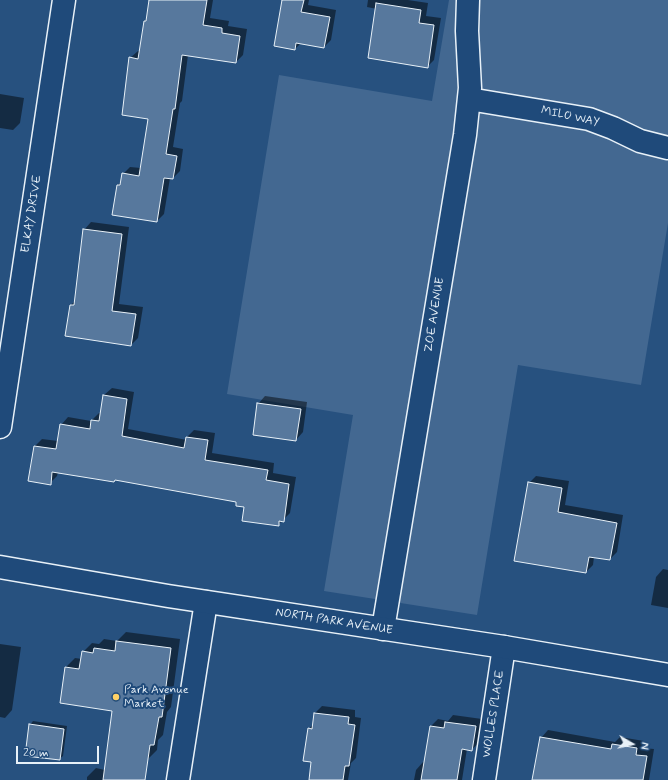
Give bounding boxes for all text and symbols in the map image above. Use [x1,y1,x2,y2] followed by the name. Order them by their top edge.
[540,104,600,130] street label: MILO WAY
[19,174,45,254] street label: ELKAY DRIVE
[422,277,448,353] street label: ZOE AVENUE
[274,606,394,638] street label: NORTH PARK AVENUE
[480,669,508,759] street label: WOLLES PLACE
[124,683,189,711] place label: Park Avenue Market
[111,692,121,702] marker: Park Avenue Market
[612,724,652,764] north arrow
[18,738,101,764] scale bar
[636,741,651,751] text: N
[23,745,49,761] text: 20 m

